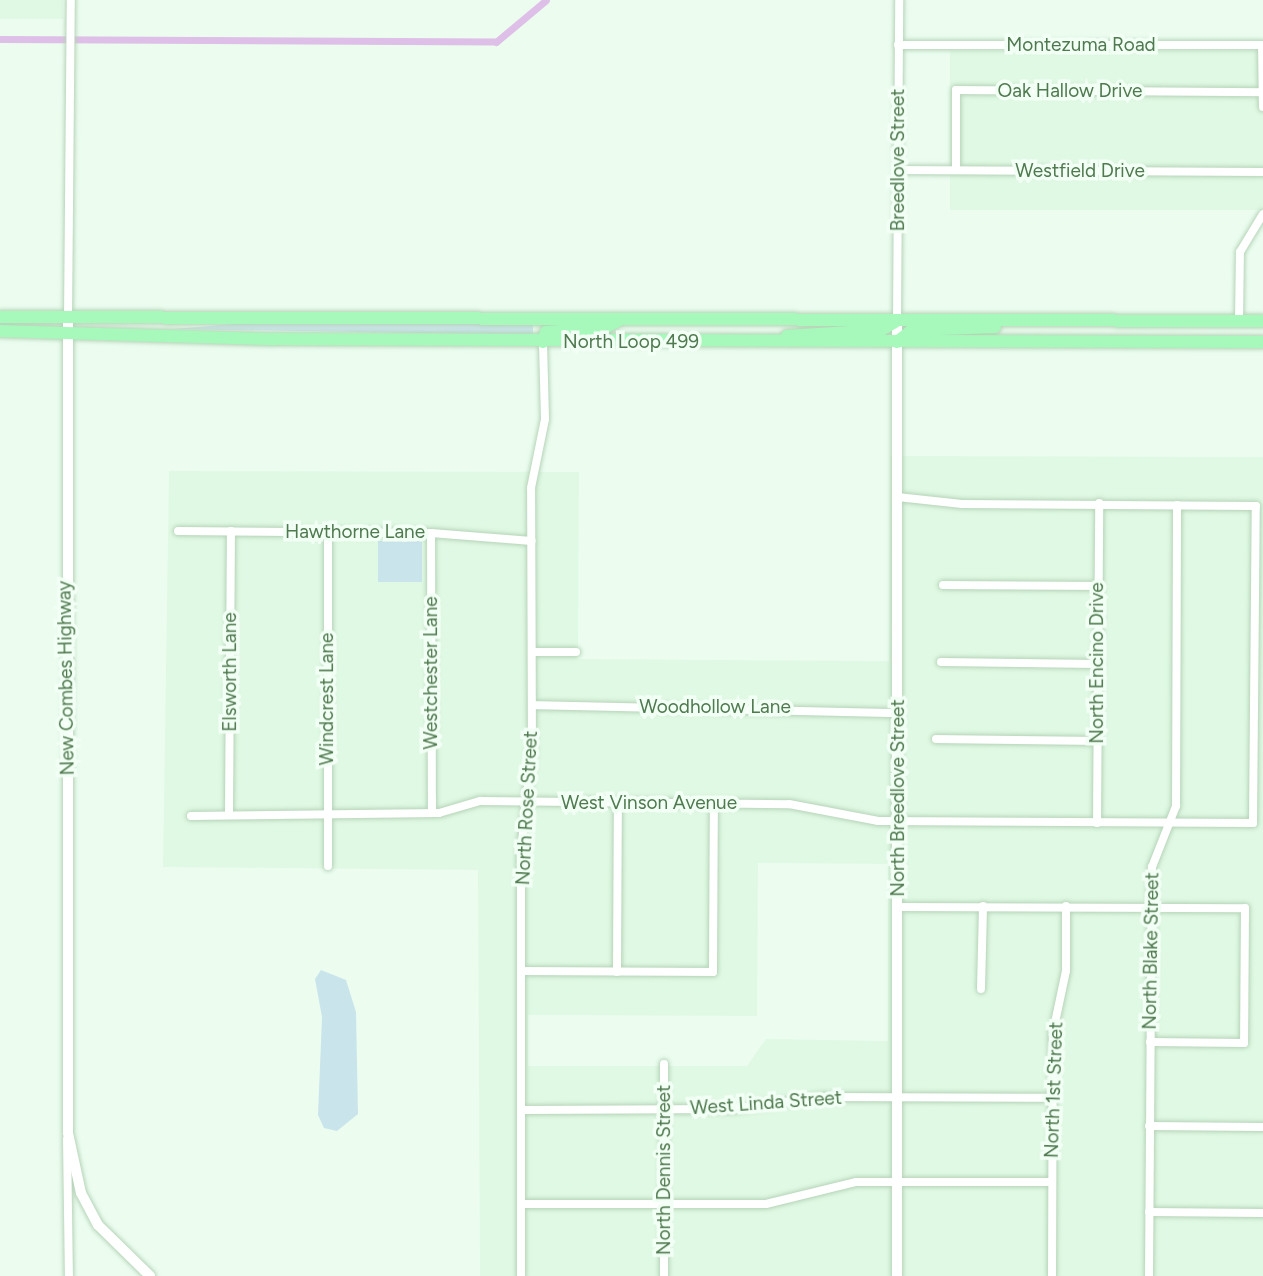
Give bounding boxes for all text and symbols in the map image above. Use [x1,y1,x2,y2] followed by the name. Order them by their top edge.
[1006,34,1156,56] street label: Montezuma Road
[998,80,1142,102] street label: Oak Hallow Drive
[887,89,909,231] street label: Breedlove Street
[1015,160,1145,182] street label: Westfield Drive
[563,331,699,353] street label: North Loop 499
[285,521,425,543] street label: Hawthorne Lane
[53,580,79,776] street label: New Combes Highway
[1086,582,1108,744] street label: North Encino Drive
[420,596,442,750] street label: Westchester Lane
[219,612,241,732] street label: Elsworth Lane
[316,633,338,765] street label: Windcrest Lane
[639,696,791,718] street label: Woodhollow Lane
[887,699,909,897] street label: North Breedlove Street
[512,730,542,886] street label: North Rose Street
[561,792,737,814] street label: West Vinson Avenue
[1138,872,1164,1030] street label: North Blake Street
[1040,1021,1068,1159] street label: North 1st Street
[653,1085,675,1255] street label: North Dennis Street
[689,1086,843,1120] street label: West Linda Street

